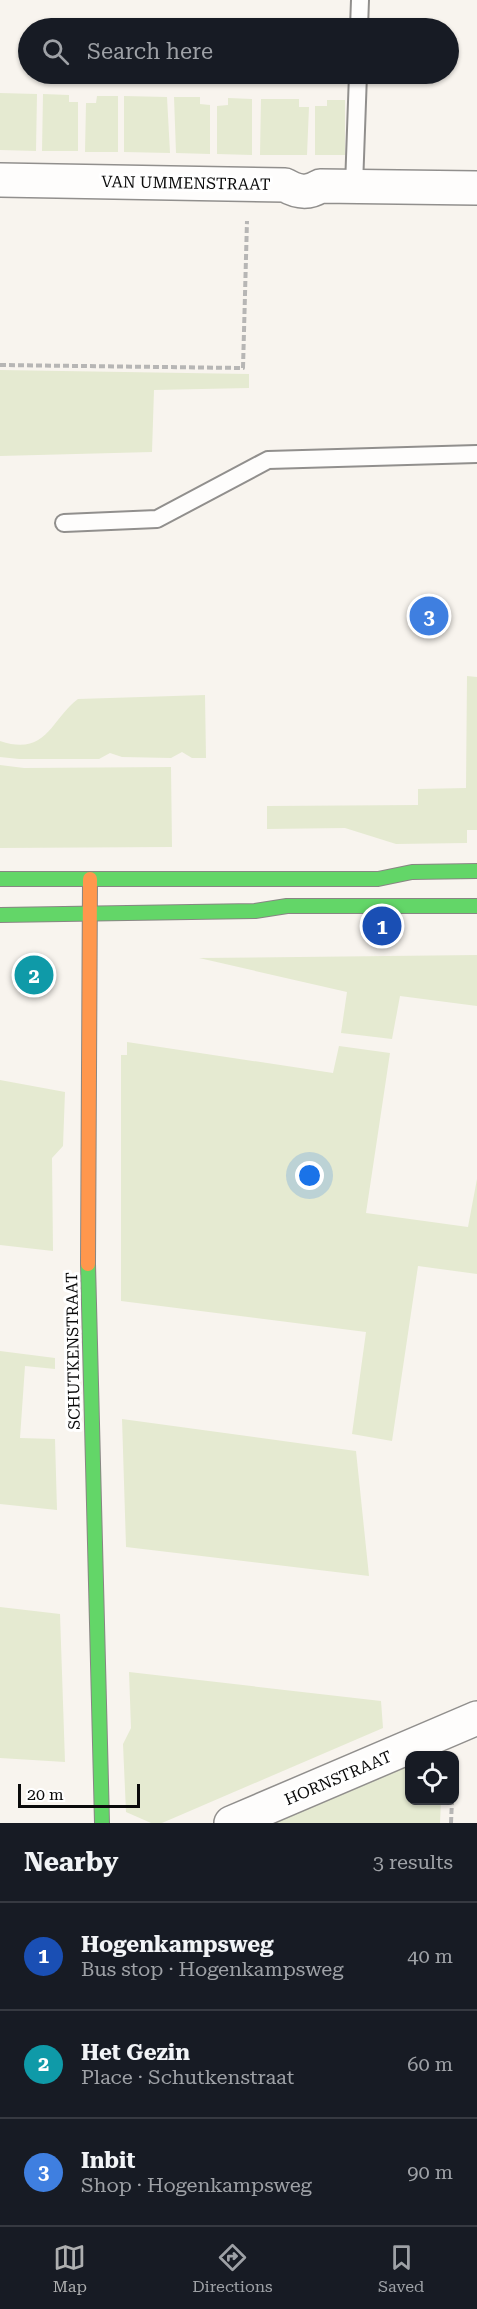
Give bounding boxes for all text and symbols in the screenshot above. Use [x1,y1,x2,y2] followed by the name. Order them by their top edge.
[18,18,459,84] search box
[39,35,72,68] icon: search
[87,39,213,64] text: Search here
[101,172,271,194] street label: VAN UMMENSTRAAT
[410,594,448,638] pin: 3
[362,904,401,948] pin: 1
[15,952,54,998] pin: 2
[295,1161,324,1190] your location
[62,1272,84,1430] street label: SCHUTKENSTRAAT
[282,1747,395,1809] street label: HORNSTRAAT
[405,1751,459,1805] map controls
[405,1751,459,1805] button: locate
[18,1781,140,1808] scale bar
[27,1785,64,1804] text: 20 m
[24,1847,118,1877] text: Nearby
[373,1850,453,1874] text: 3 results
[81,1932,274,1957] text: Hogenkampsweg
[38,1944,49,1968] text: 1
[407,1944,453,1968] text: 40 m
[81,1957,344,1981] text: Bus stop · Hogenkampsweg
[81,2040,190,2065] text: Het Gezin
[38,2052,49,2076] text: 2
[407,2052,453,2076] text: 60 m
[81,2065,294,2089] text: Place · Schutkenstraat
[81,2148,135,2173] text: Inbit
[38,2160,49,2184] text: 3
[407,2160,453,2184] text: 90 m
[81,2173,312,2197] text: Shop · Hogenkampsweg
[53,2241,87,2296] tab: Map
[192,2241,273,2296] tab: Directions
[378,2241,424,2296] tab: Saved

